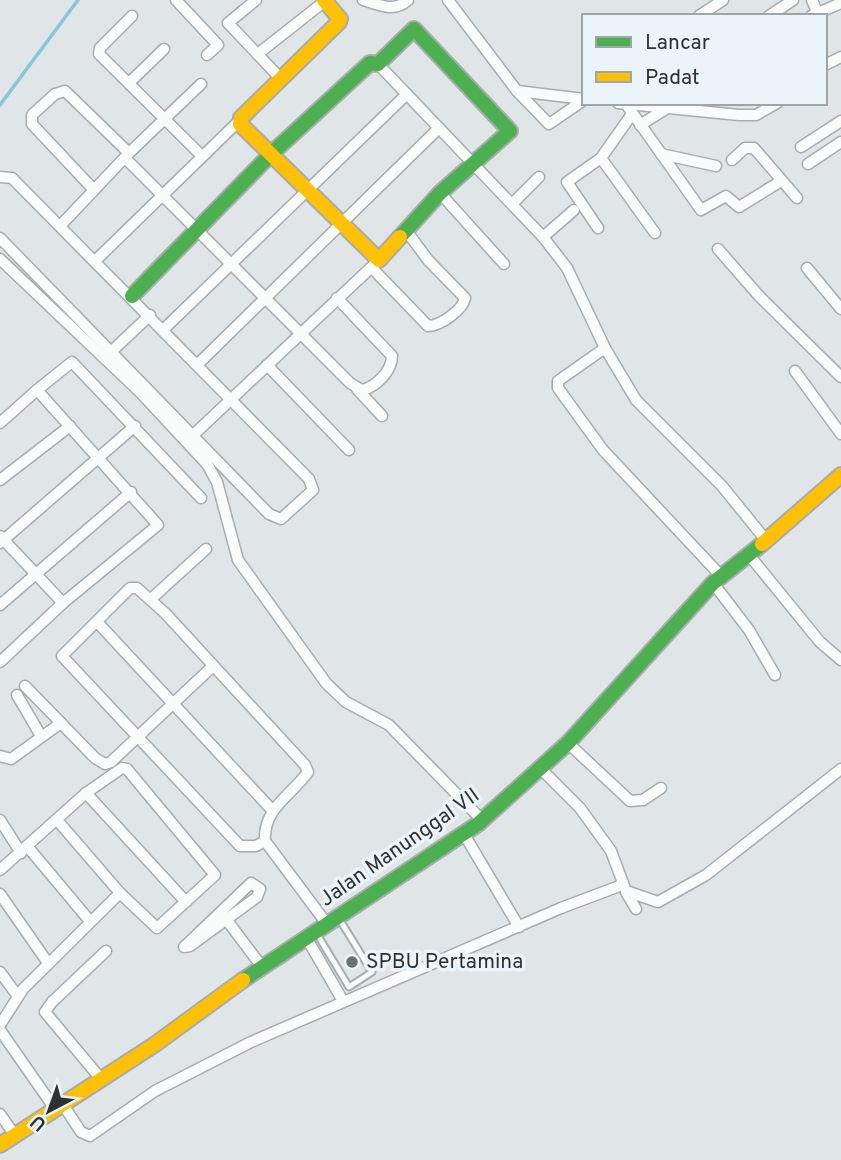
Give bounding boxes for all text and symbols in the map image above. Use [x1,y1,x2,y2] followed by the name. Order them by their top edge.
[582,14,827,105] legend
[645,30,710,57] text: Lancar
[645,65,700,92] text: Padat
[315,783,485,913] street label: Jalan Manunggal VII
[366,949,523,976] place label: SPBU Pertamina
[344,954,360,970] marker: SPBU Pertamina
[14,1076,84,1146] north arrow
[26,1109,52,1136] text: U

